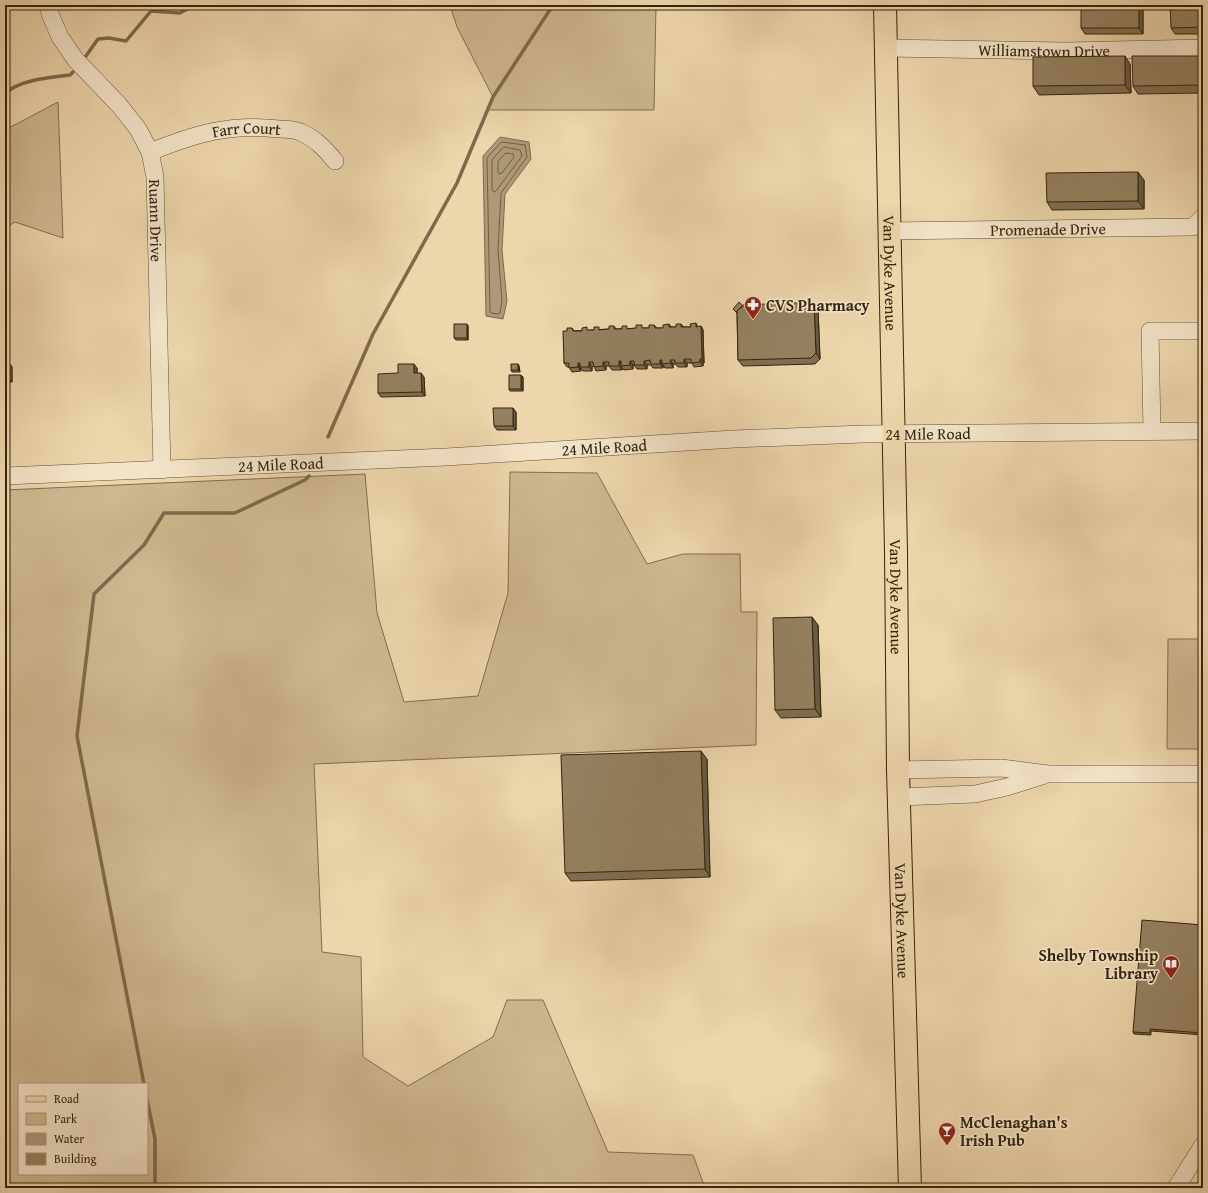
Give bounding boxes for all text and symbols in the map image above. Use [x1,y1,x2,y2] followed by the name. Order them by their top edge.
[978,38,1110,63] street label: Williamstown Drive
[210,115,283,143] street label: Farr Court
[143,179,169,262] street label: Ruann Drive
[877,215,904,331] street label: Van Dyke Avenue
[990,216,1106,242] street label: Promenade Drive
[766,293,870,317] place label: CVS Pharmacy
[743,295,763,320] pharmacy icon: CVS Pharmacy
[885,421,971,446] street label: 24 Mile Road
[561,432,648,462] street label: 24 Mile Road
[237,450,324,478] street label: 24 Mile Road
[884,539,909,655] street label: Van Dyke Avenue
[889,863,916,979] street label: Van Dyke Avenue
[1038,943,1159,985] place label: Shelby Township Library
[1161,954,1181,979] library icon: Shelby Township Library
[18,1083,148,1175] legend
[54,1090,80,1107] text: Road
[54,1110,78,1127] text: Park
[960,1110,1068,1152] place label: McClenaghan's Irish Pub
[937,1121,957,1146] bar icon: McClenaghan's Irish Pub
[54,1130,84,1147] text: Water
[54,1150,97,1167] text: Building

